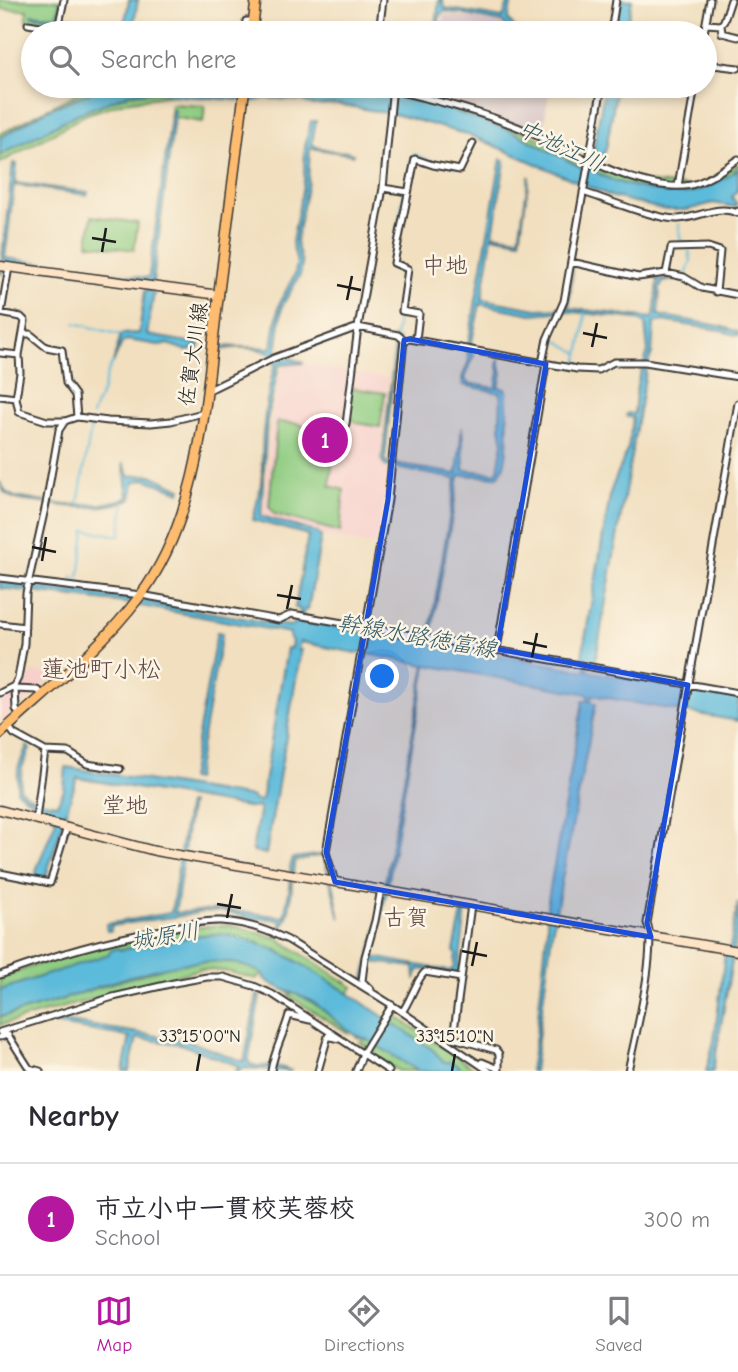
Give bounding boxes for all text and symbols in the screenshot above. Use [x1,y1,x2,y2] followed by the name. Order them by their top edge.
[21,21,717,98] search box
[45,41,83,79] icon: search
[101,45,236,75] text: Search here
[514,114,608,178] water label: 中池江川
[422,252,468,279] district label: 中地
[174,300,212,408] street label: 佐賀大川線
[302,414,348,466] pin: 1
[335,609,500,663] water label: 幹線水路徳富線
[41,655,161,683] district label: 蓮池町小松
[365,659,399,693] your location
[102,792,148,819] district label: 堂地
[383,904,429,931] district label: 古賀
[129,917,201,955] water label: 城原川
[159,1026,241,1047] text: 33°15'00"N
[416,1026,494,1047] text: 33°15'10"N
[28,1099,119,1134] text: Nearby
[95,1194,355,1224] text: 市立小中一貫校芙蓉校
[46,1206,56,1233] text: 1
[644,1206,710,1233] text: 300 m
[95,1224,160,1251] text: School
[95,1292,133,1356] tab: Map
[324,1292,404,1356] tab: Directions
[595,1292,643,1356] tab: Saved

